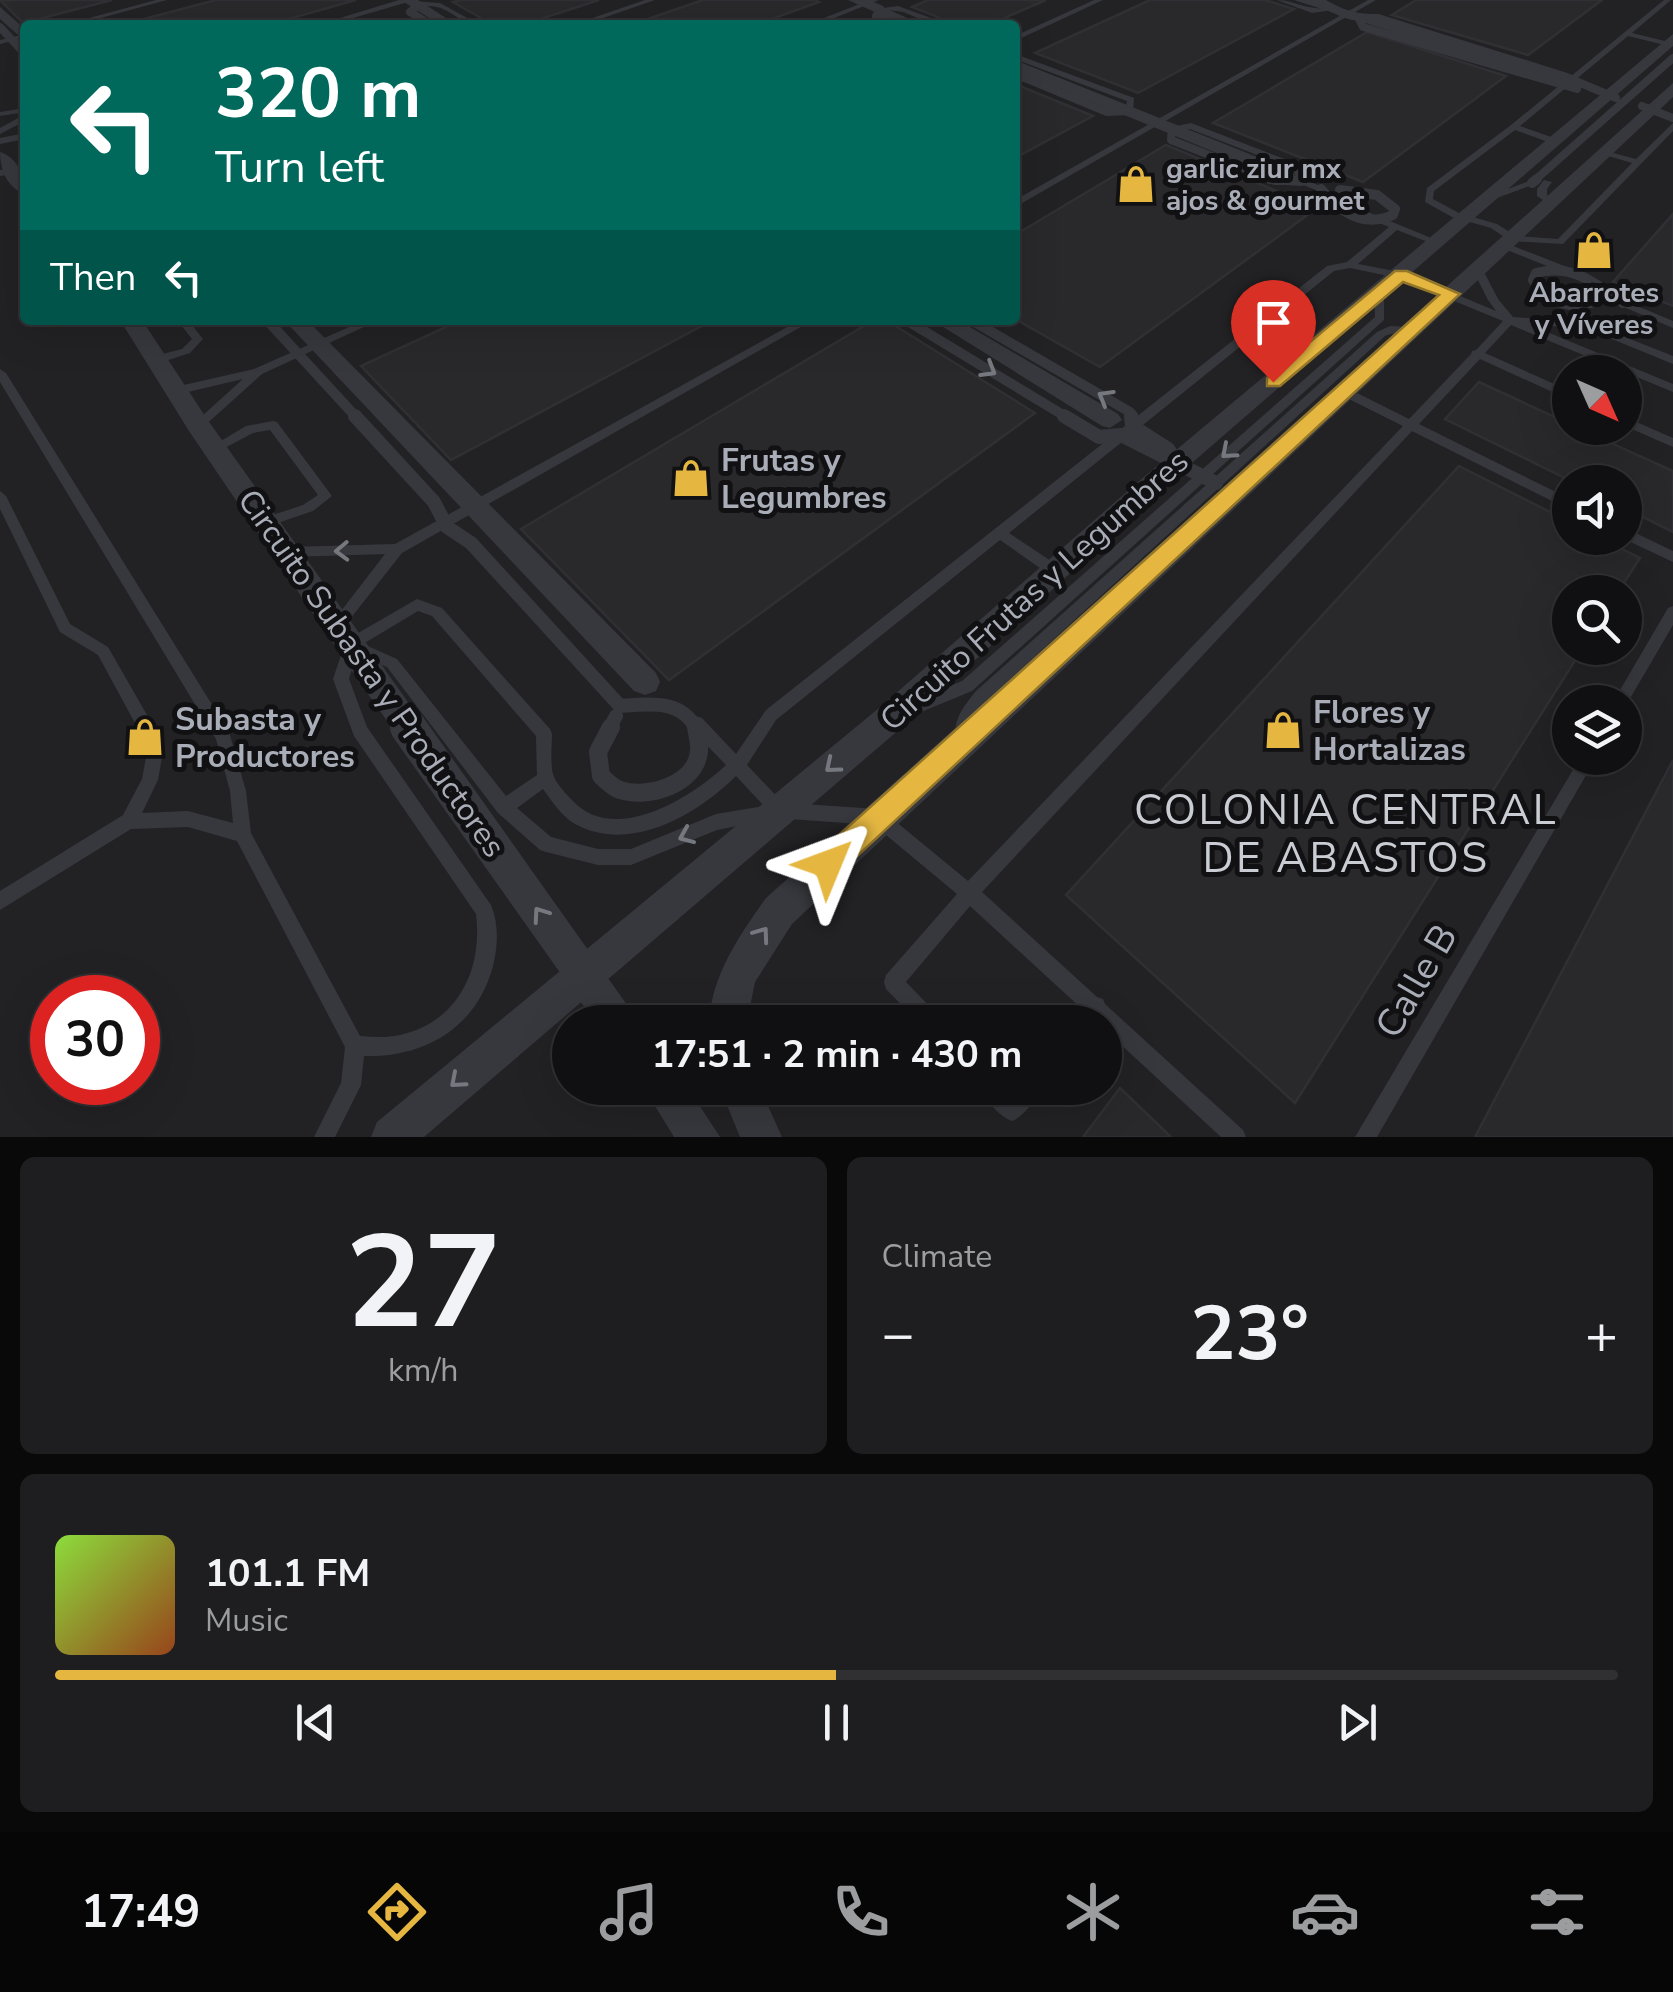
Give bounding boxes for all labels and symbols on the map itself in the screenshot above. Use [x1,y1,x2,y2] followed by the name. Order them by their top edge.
[1166,150,1365,220] place label: garlic ziur mx ajos & gourmet
[1115,163,1157,205] shop icon: garlic ziur mx ajos & gourmet
[1573,229,1615,271] shop icon: Abarrotes y Víveres
[1529,274,1659,344] place label: Abarrotes y Víveres
[1231,280,1316,383] pin
[1552,355,1642,445] north arrow
[978,358,996,377] one-way arrow
[1098,390,1116,410] one-way arrow
[721,439,887,519] place label: Frutas y Legumbres
[871,440,1198,741] street label: Circuito Frutas y Legumbres
[1221,440,1240,458] one-way arrow
[670,457,712,499] shop icon: Frutas y Legumbres
[230,482,514,864] street label: Circuito Subasta y Productores
[334,540,350,561] one-way arrow
[1313,691,1466,771] place label: Flores y Hortalizas
[175,700,355,775] place label: Subasta y Productores
[1262,709,1304,751] shop icon: Flores y Hortalizas
[124,716,166,758] shop icon: Subasta y Productores
[826,754,844,772] one-way arrow
[1134,782,1558,887] district label: COLONIA CENTRAL DE ABASTOS
[776,812,880,916] position arrow
[678,824,696,844] one-way arrow
[534,907,553,926] one-way arrow
[1364,915,1469,1047] street label: Calle B
[750,926,769,945] one-way arrow
[30,975,160,1105] speed limit sign: 30
[450,1070,468,1088] one-way arrow

